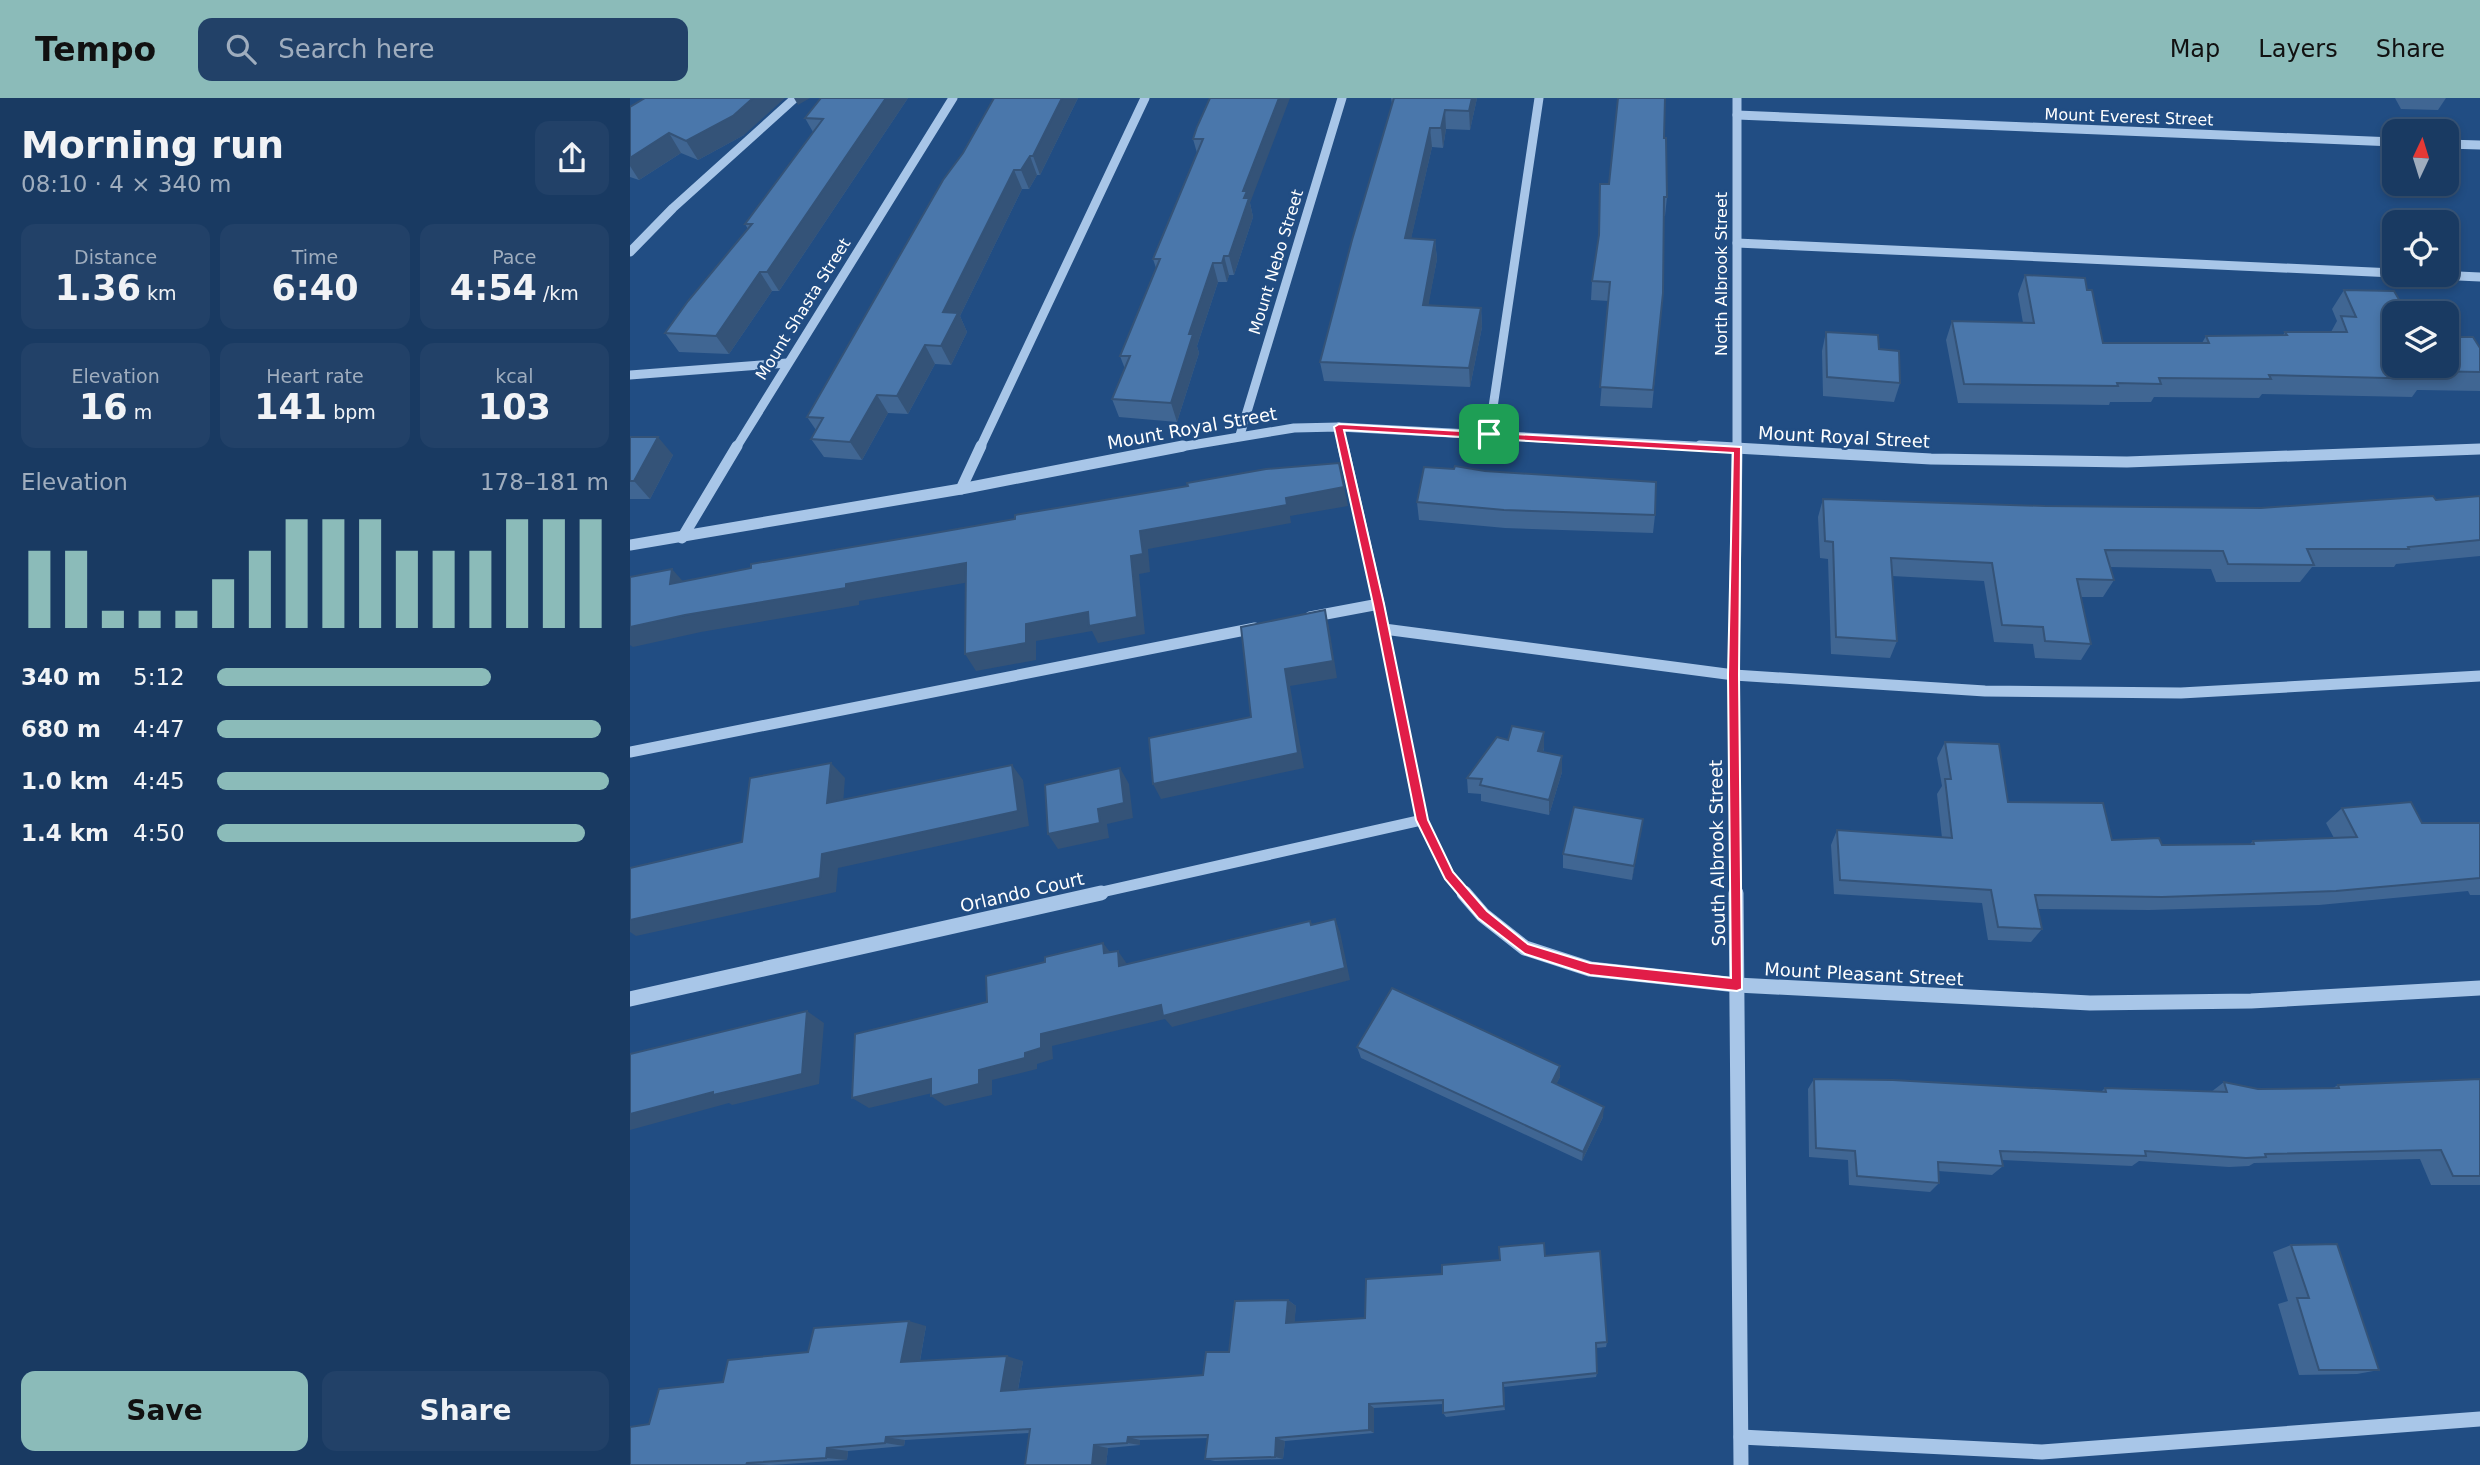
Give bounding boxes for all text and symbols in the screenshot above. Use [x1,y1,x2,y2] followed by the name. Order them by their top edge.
[198,18,688,81] search box
[35,30,156,69] text: Tempo
[222,30,260,68] icon: search
[278,34,434,64] text: Search here
[2170,35,2220,63] text: Map
[2258,35,2338,63] text: Layers
[2376,35,2445,63] text: Share
[2044,105,2214,129] street label: Mount Everest Street
[2382,119,2459,196] north arrow
[2382,119,2459,378] map controls
[535,121,609,195] button: share
[21,123,284,167] text: Morning run
[21,171,231,197] text: 08:10 · 4 × 340 m
[1245,187,1307,337] street label: Mount Nebo Street
[1712,192,1731,356] street label: North Albrook Street
[2382,210,2459,287] button: locate
[752,235,854,383] street label: Mount Shasta Street
[74,246,157,268] text: Distance
[292,246,338,268] text: Time
[492,246,537,268] text: Pace
[55,268,141,308] text: 1.36
[271,268,359,308] text: 6:40
[450,268,537,308] text: 4:54
[141,282,177,304] text: km
[537,282,579,304] text: /km
[2382,301,2459,378] button: layers
[72,365,160,387] text: Elevation
[266,365,364,387] text: Heart rate
[495,365,534,387] text: kcal
[79,387,128,427] text: 16
[254,387,327,427] text: 141
[478,387,551,427] text: 103
[128,401,152,423] text: m
[327,401,376,423] text: bpm
[1106,403,1278,453] street label: Mount Royal Street
[1459,404,1519,464] pin
[1470,415,1508,453] icon: arrive
[1758,422,1930,452] street label: Mount Royal Street
[21,469,128,495] text: Elevation
[480,469,609,495] text: 178–181 m
[21,664,101,690] text: 340 m
[133,664,185,690] text: 5:12
[21,716,101,742] text: 680 m
[133,716,185,742] text: 4:47
[1705,760,1729,946] street label: South Albrook Street
[21,768,109,794] text: 1.0 km
[133,768,185,794] text: 4:45
[21,820,109,846] text: 1.4 km
[133,820,185,846] text: 4:50
[958,868,1086,916] street label: Orlando Court
[1764,958,1964,990] street label: Mount Pleasant Street
[21,1371,308,1451] button: Save
[322,1371,609,1451] button: Share

